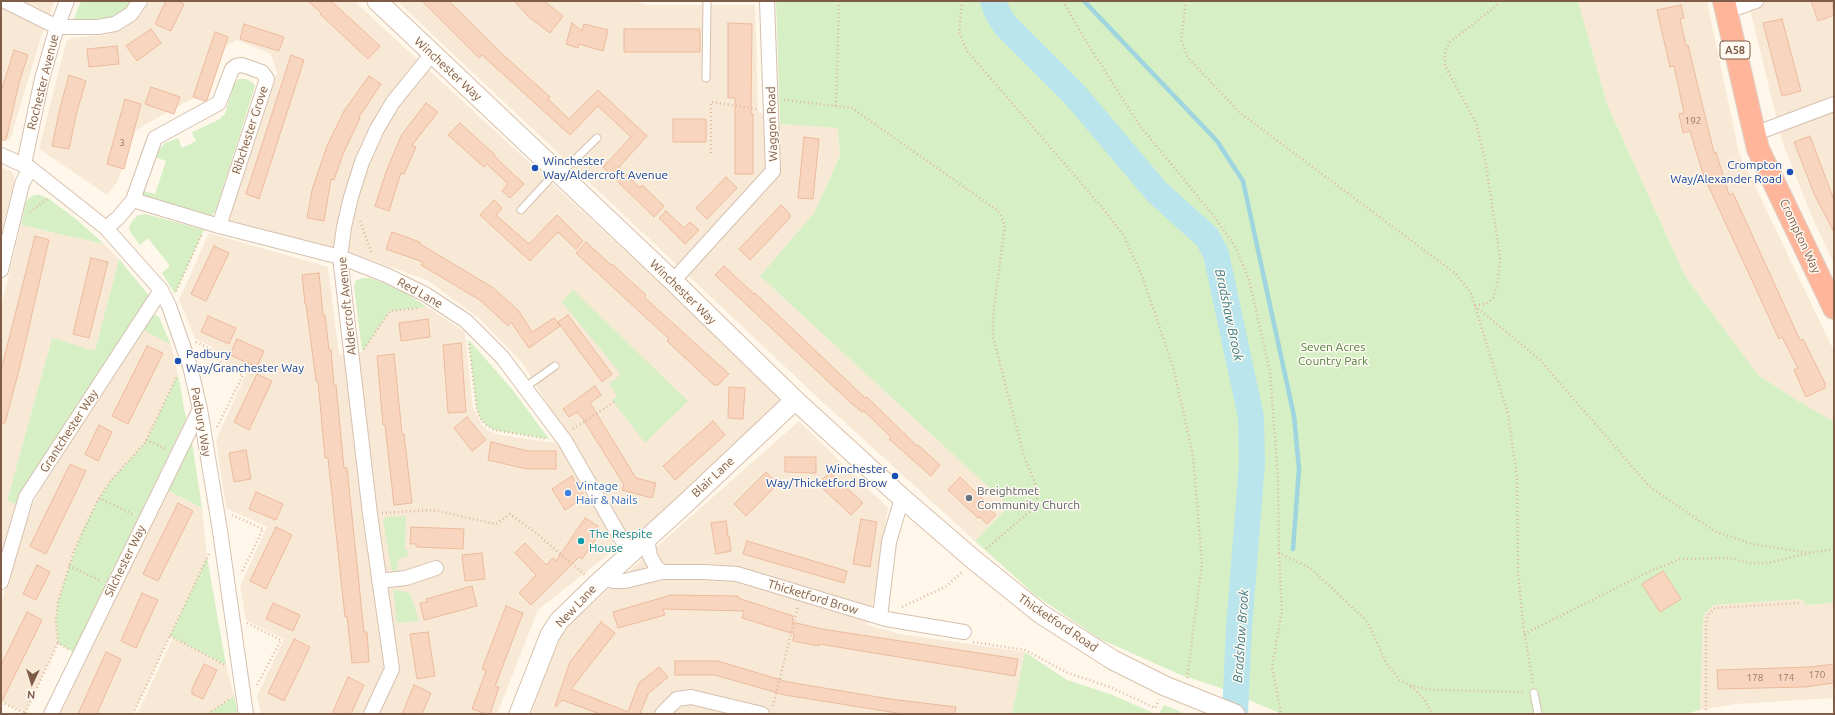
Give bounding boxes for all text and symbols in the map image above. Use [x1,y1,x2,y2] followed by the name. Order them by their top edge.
[24,33,62,131] street label: Rochester Avenue
[411,34,485,104] street label: Winchester Way
[1720,41,1750,59] road number: A58
[229,84,271,176] street label: Ribchester Grove
[763,86,781,162] street label: Waggon Road
[1685,115,1701,127] house number: 192
[119,137,125,149] house number: 3
[543,154,668,182] place label: Winchester Way/Aldercroft Avenue
[1670,158,1782,186] place label: Crompton Way/Alexander Road
[530,163,540,173] marker: Winchester Way/Aldercroft Avenue
[1785,167,1795,177] marker: Crompton Way/Alexander Road
[1776,197,1824,275] street label: Crompton Way
[335,256,359,356] street label: Aldercroft Avenue
[647,257,719,327] street label: Winchester Way
[1212,268,1246,362] water label: Bradshaw Brook
[395,275,445,311] street label: Red Lane
[1298,340,1368,368] park label: Seven Acres Country Park
[186,347,304,375] place label: Padbury Way/Granchester Way
[173,356,183,366] marker: Padbury Way/Granchester Way
[188,386,214,458] street label: Padbury Way
[37,387,101,475] street label: Grantchester Way
[689,454,737,500] street label: Blair Lane
[766,462,887,490] place label: Winchester Way/Thicketford Brow
[890,471,900,481] marker: Winchester Way/Thicketford Brow
[576,479,637,507] place label: Vintage Hair & Nails
[977,484,1080,512] place label: Breightmet Community Church
[563,488,573,498] marker: Vintage Hair & Nails
[964,493,974,503] marker: Breightmet Community Church
[101,523,149,599] street label: Silchester Way
[589,527,652,555] place label: The Respite House
[576,536,586,546] marker: The Respite House
[766,576,860,618] street label: Thicketford Brow
[553,582,599,630] street label: New Lane
[1230,589,1252,683] water label: Bradshaw Brook
[1016,591,1100,655] street label: Thicketford Road
[12,663,52,703] north arrow
[1809,669,1825,681] house number: 170
[1747,672,1763,684] house number: 178
[1778,672,1794,684] house number: 174
[27,689,36,701] text: N

